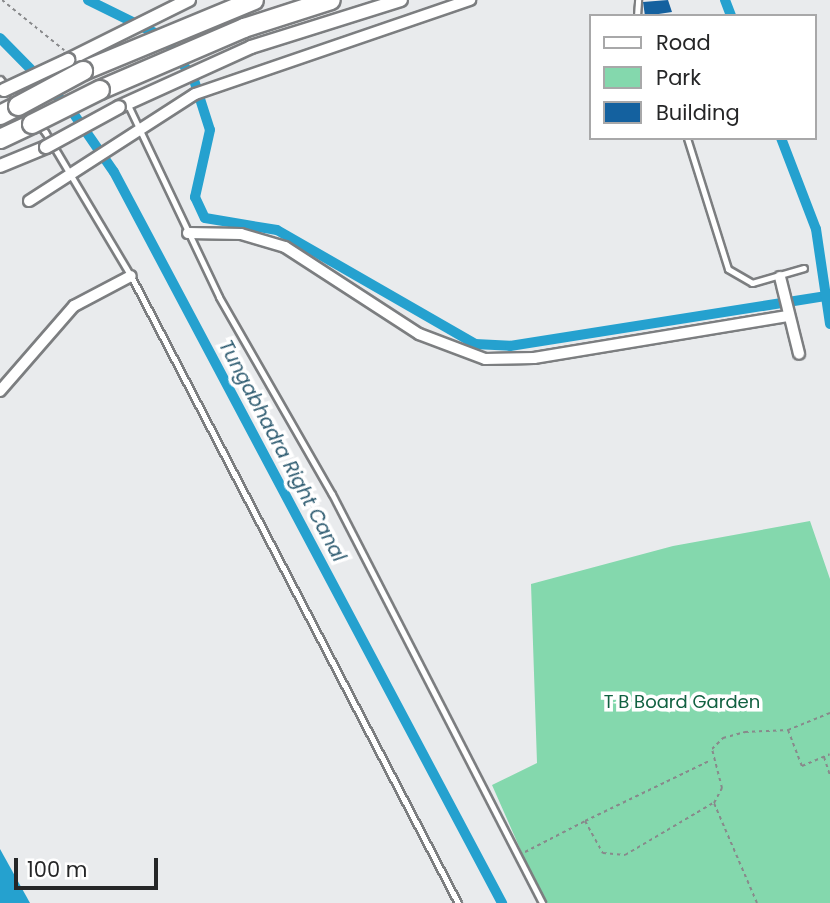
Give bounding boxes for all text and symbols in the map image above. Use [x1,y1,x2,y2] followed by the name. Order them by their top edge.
[588,14,816,140] legend
[656,28,711,57] text: Road
[656,63,701,92] text: Park
[656,98,740,127] text: Building
[214,336,350,566] water label: Tungabhadra Right Canal
[604,691,760,713] park label: T B Board Garden
[18,844,161,888] scale bar
[27,855,87,884] text: 100 m

